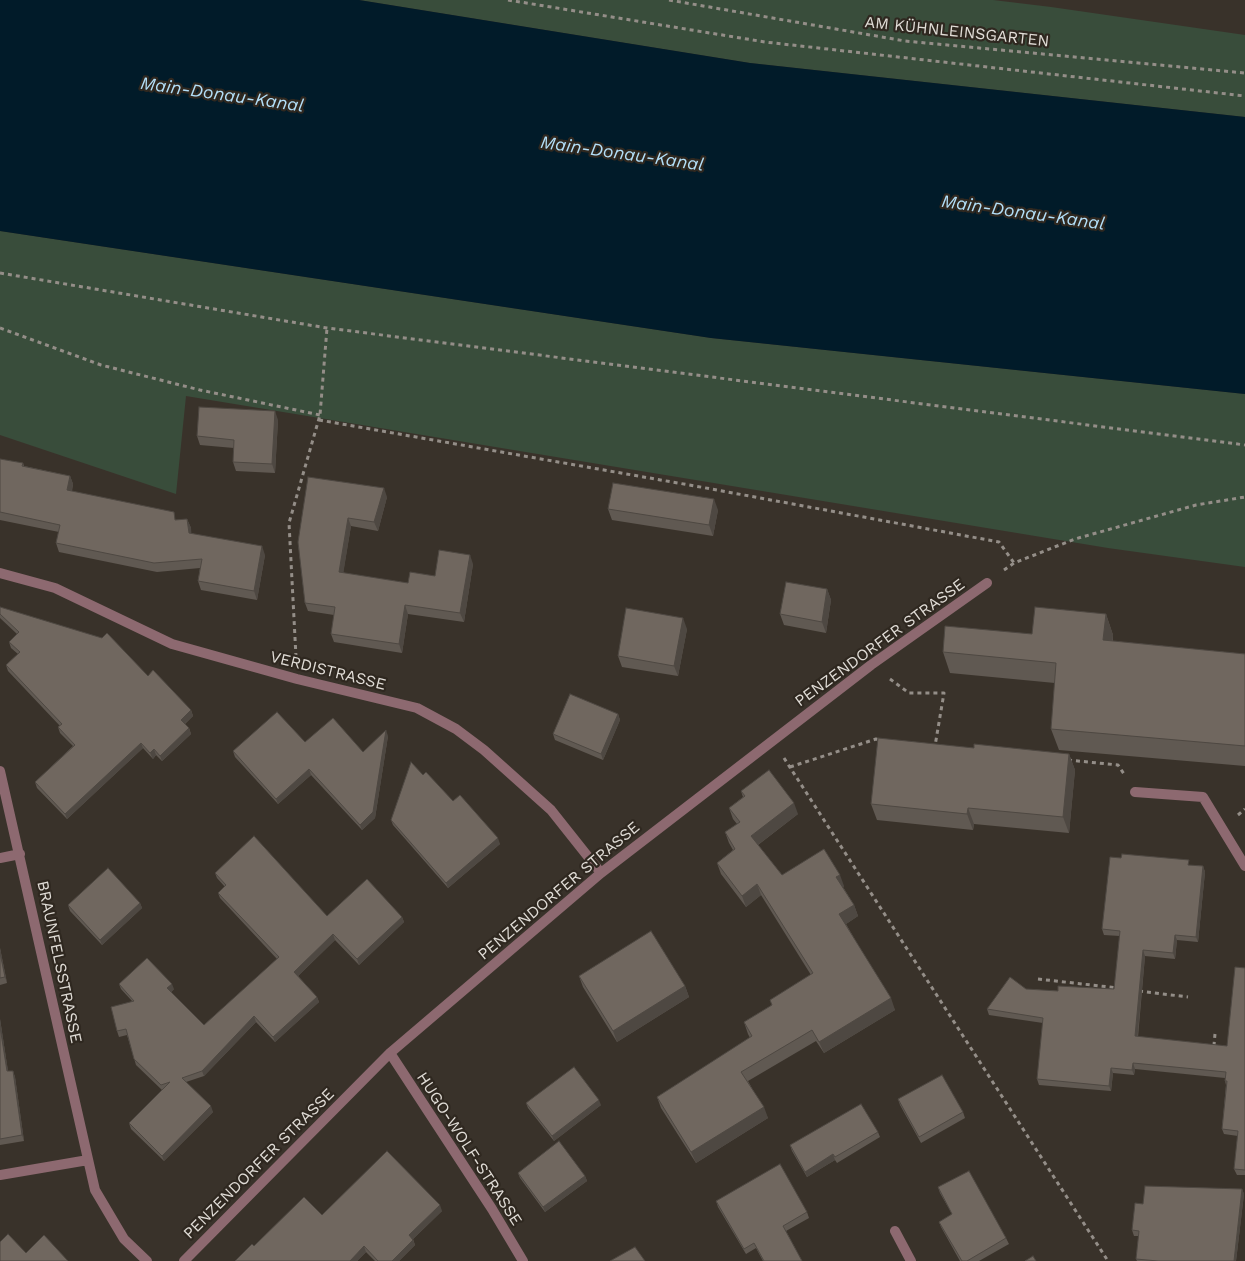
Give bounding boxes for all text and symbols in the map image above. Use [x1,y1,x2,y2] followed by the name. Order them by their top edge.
[864,13,1050,51] street label: AM KÜHNLEINSGARTEN
[139,73,305,117] water label: Main-Donau-Kanal
[539,132,705,176] water label: Main-Donau-Kanal
[940,191,1106,235] water label: Main-Donau-Kanal
[791,575,969,711] street label: PENZENDORFER STRASSE
[268,647,388,695] street label: VERDISTRASSE
[474,818,644,964] street label: PENZENDORFER STRASSE
[32,879,86,1045] street label: BRAUNFELSSTRASSE
[412,1069,526,1229] street label: HUGO-WOLF-STRASSE
[180,1085,338,1243] street label: PENZENDORFER STRASSE

